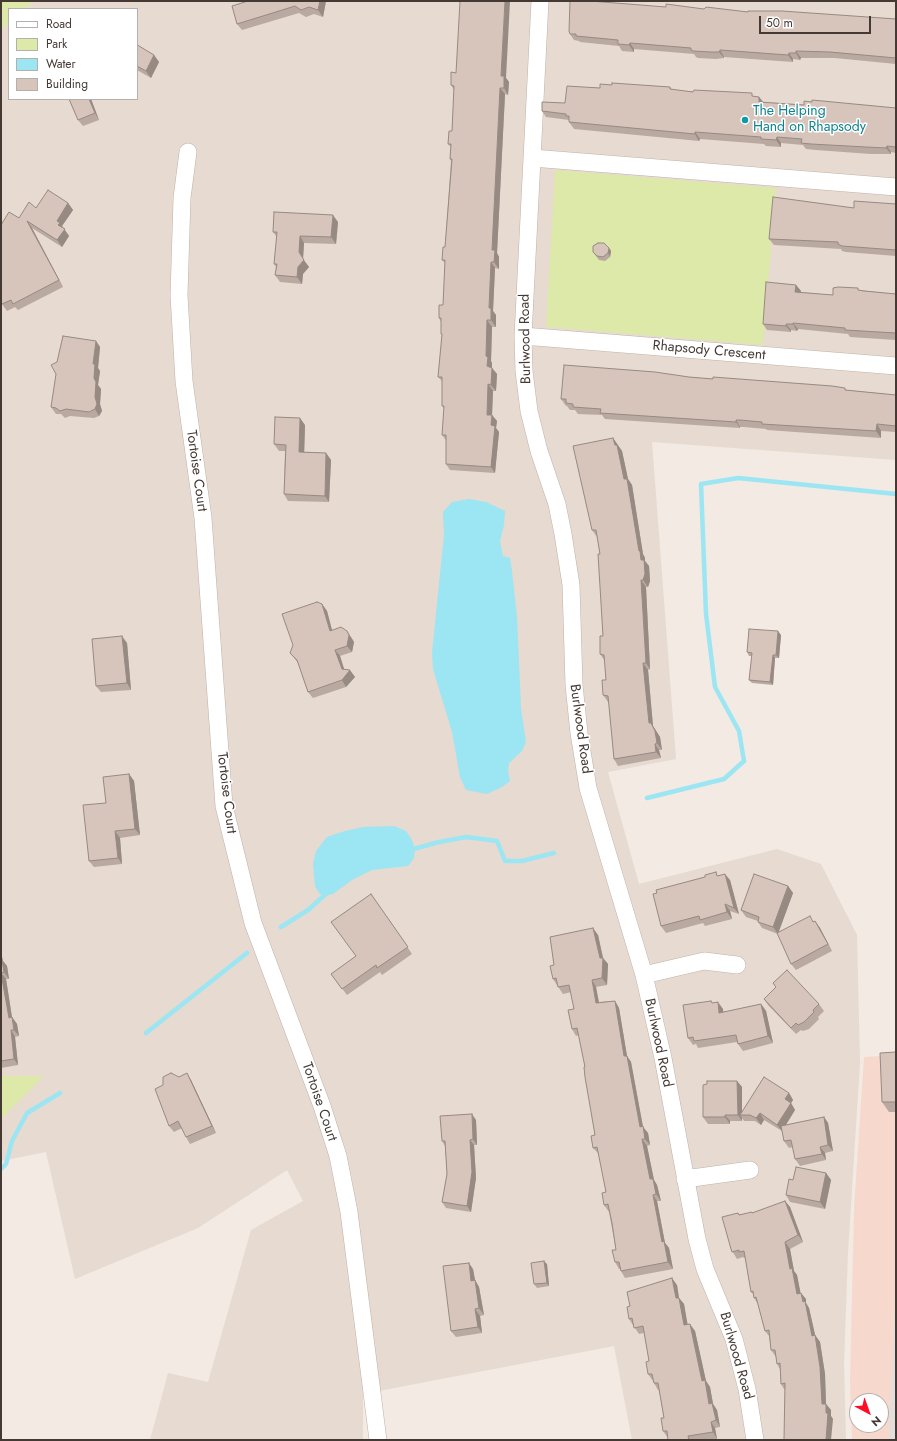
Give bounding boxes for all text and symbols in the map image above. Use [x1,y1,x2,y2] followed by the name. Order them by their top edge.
[8,8,138,100] legend
[761,8,873,34] scale bar
[766,14,793,32] text: 50 m
[46,15,72,33] text: Road
[46,35,67,53] text: Park
[46,55,76,73] text: Water
[46,75,88,93] text: Building
[753,104,866,136] place label: The Helping Hand on Rhapsody
[740,115,750,125] marker: The Helping Hand on Rhapsody
[517,294,535,384] street label: Burlwood Road
[652,338,766,364] street label: Rhapsody Crescent
[182,429,210,513] street label: Tortoise Court
[565,683,595,775] street label: Burlwood Road
[213,751,239,835] street label: Tortoise Court
[640,997,676,1089] street label: Burlwood Road
[298,1060,340,1144] street label: Tortoise Court
[715,1310,757,1402] street label: Burlwood Road
[849,1393,889,1433] north arrow
[868,1412,885,1430] text: N

